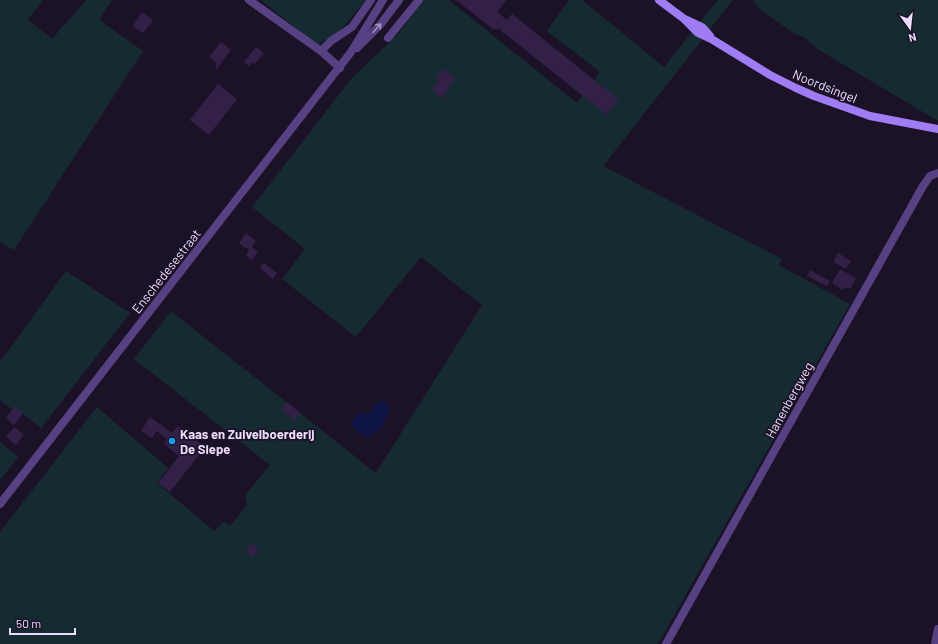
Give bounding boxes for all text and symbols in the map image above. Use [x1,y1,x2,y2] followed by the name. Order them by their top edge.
[890,8,930,48] north arrow
[372,23,382,33] one-way arrow
[907,31,918,45] text: N
[790,66,860,106] street label: Noordsingel
[128,226,204,316] street label: Enschedesestraat
[762,359,816,441] street label: Hanenbergweg
[180,426,315,457] place label: Kaas en Zuivelboerderij De Siepe
[167,436,177,446] marker: Kaas en Zuivelboerderij De Siepe
[10,610,75,636] scale bar
[16,616,41,630] text: 50 m

